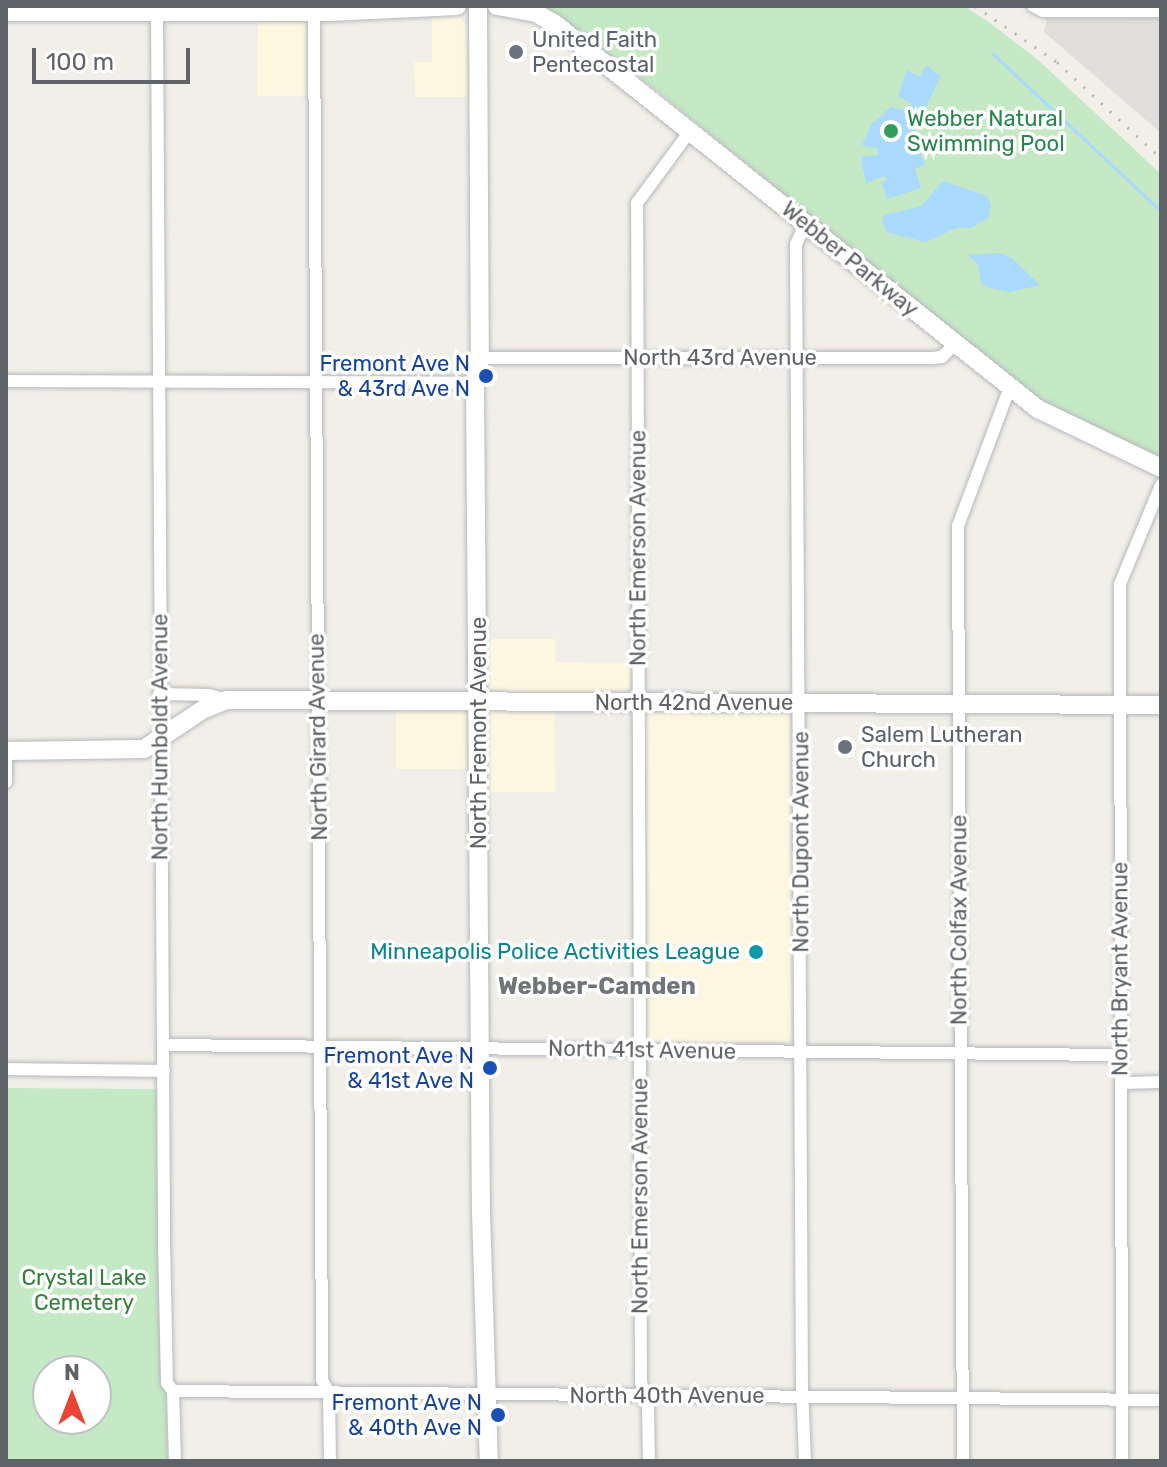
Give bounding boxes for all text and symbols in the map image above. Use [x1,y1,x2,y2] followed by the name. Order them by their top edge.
[532,26,657,78] place label: United Faith Pentecostal
[36,32,194,82] scale bar
[507,43,525,61] marker: United Faith Pentecostal
[46,48,114,76] text: 100 m
[907,105,1065,156] place label: Webber Natural Swimming Pool
[882,122,900,140] marker: Webber Natural Swimming Pool
[776,196,924,322] street label: Webber Parkway
[623,345,817,371] street label: North 43rd Avenue
[319,350,470,402] place label: Fremont Ave N & 43rd Ave N
[477,367,495,385] marker: Fremont Ave N & 43rd Ave N
[625,430,651,666] street label: North Emerson Avenue
[147,613,173,861] street label: North Humboldt Avenue
[466,616,492,850] street label: North Fremont Avenue
[303,633,333,841] street label: North Girard Avenue
[594,690,794,716] street label: North 42nd Avenue
[861,721,1023,772] place label: Salem Lutheran Church
[788,731,814,953] street label: North Dupont Avenue
[836,738,854,756] marker: Salem Lutheran Church
[946,814,972,1026] street label: North Colfax Avenue
[1107,862,1133,1076] street label: North Bryant Avenue
[370,939,740,965] place label: Minneapolis Police Activities League
[747,943,765,961] marker: Minneapolis Police Activities League
[498,973,696,1001] district label: Webber-Camden
[548,1035,736,1065] street label: North 41st Avenue
[323,1042,474,1094] place label: Fremont Ave N & 41st Ave N
[481,1059,499,1077] marker: Fremont Ave N & 41st Ave N
[627,1078,653,1314] street label: North Emerson Avenue
[21,1264,147,1316] park label: Crystal Lake Cemetery
[32,1355,112,1435] north arrow
[64,1359,80,1386] text: N
[569,1383,765,1409] street label: North 40th Avenue
[331,1389,482,1440] place label: Fremont Ave N & 40th Ave N
[489,1406,507,1424] marker: Fremont Ave N & 40th Ave N

